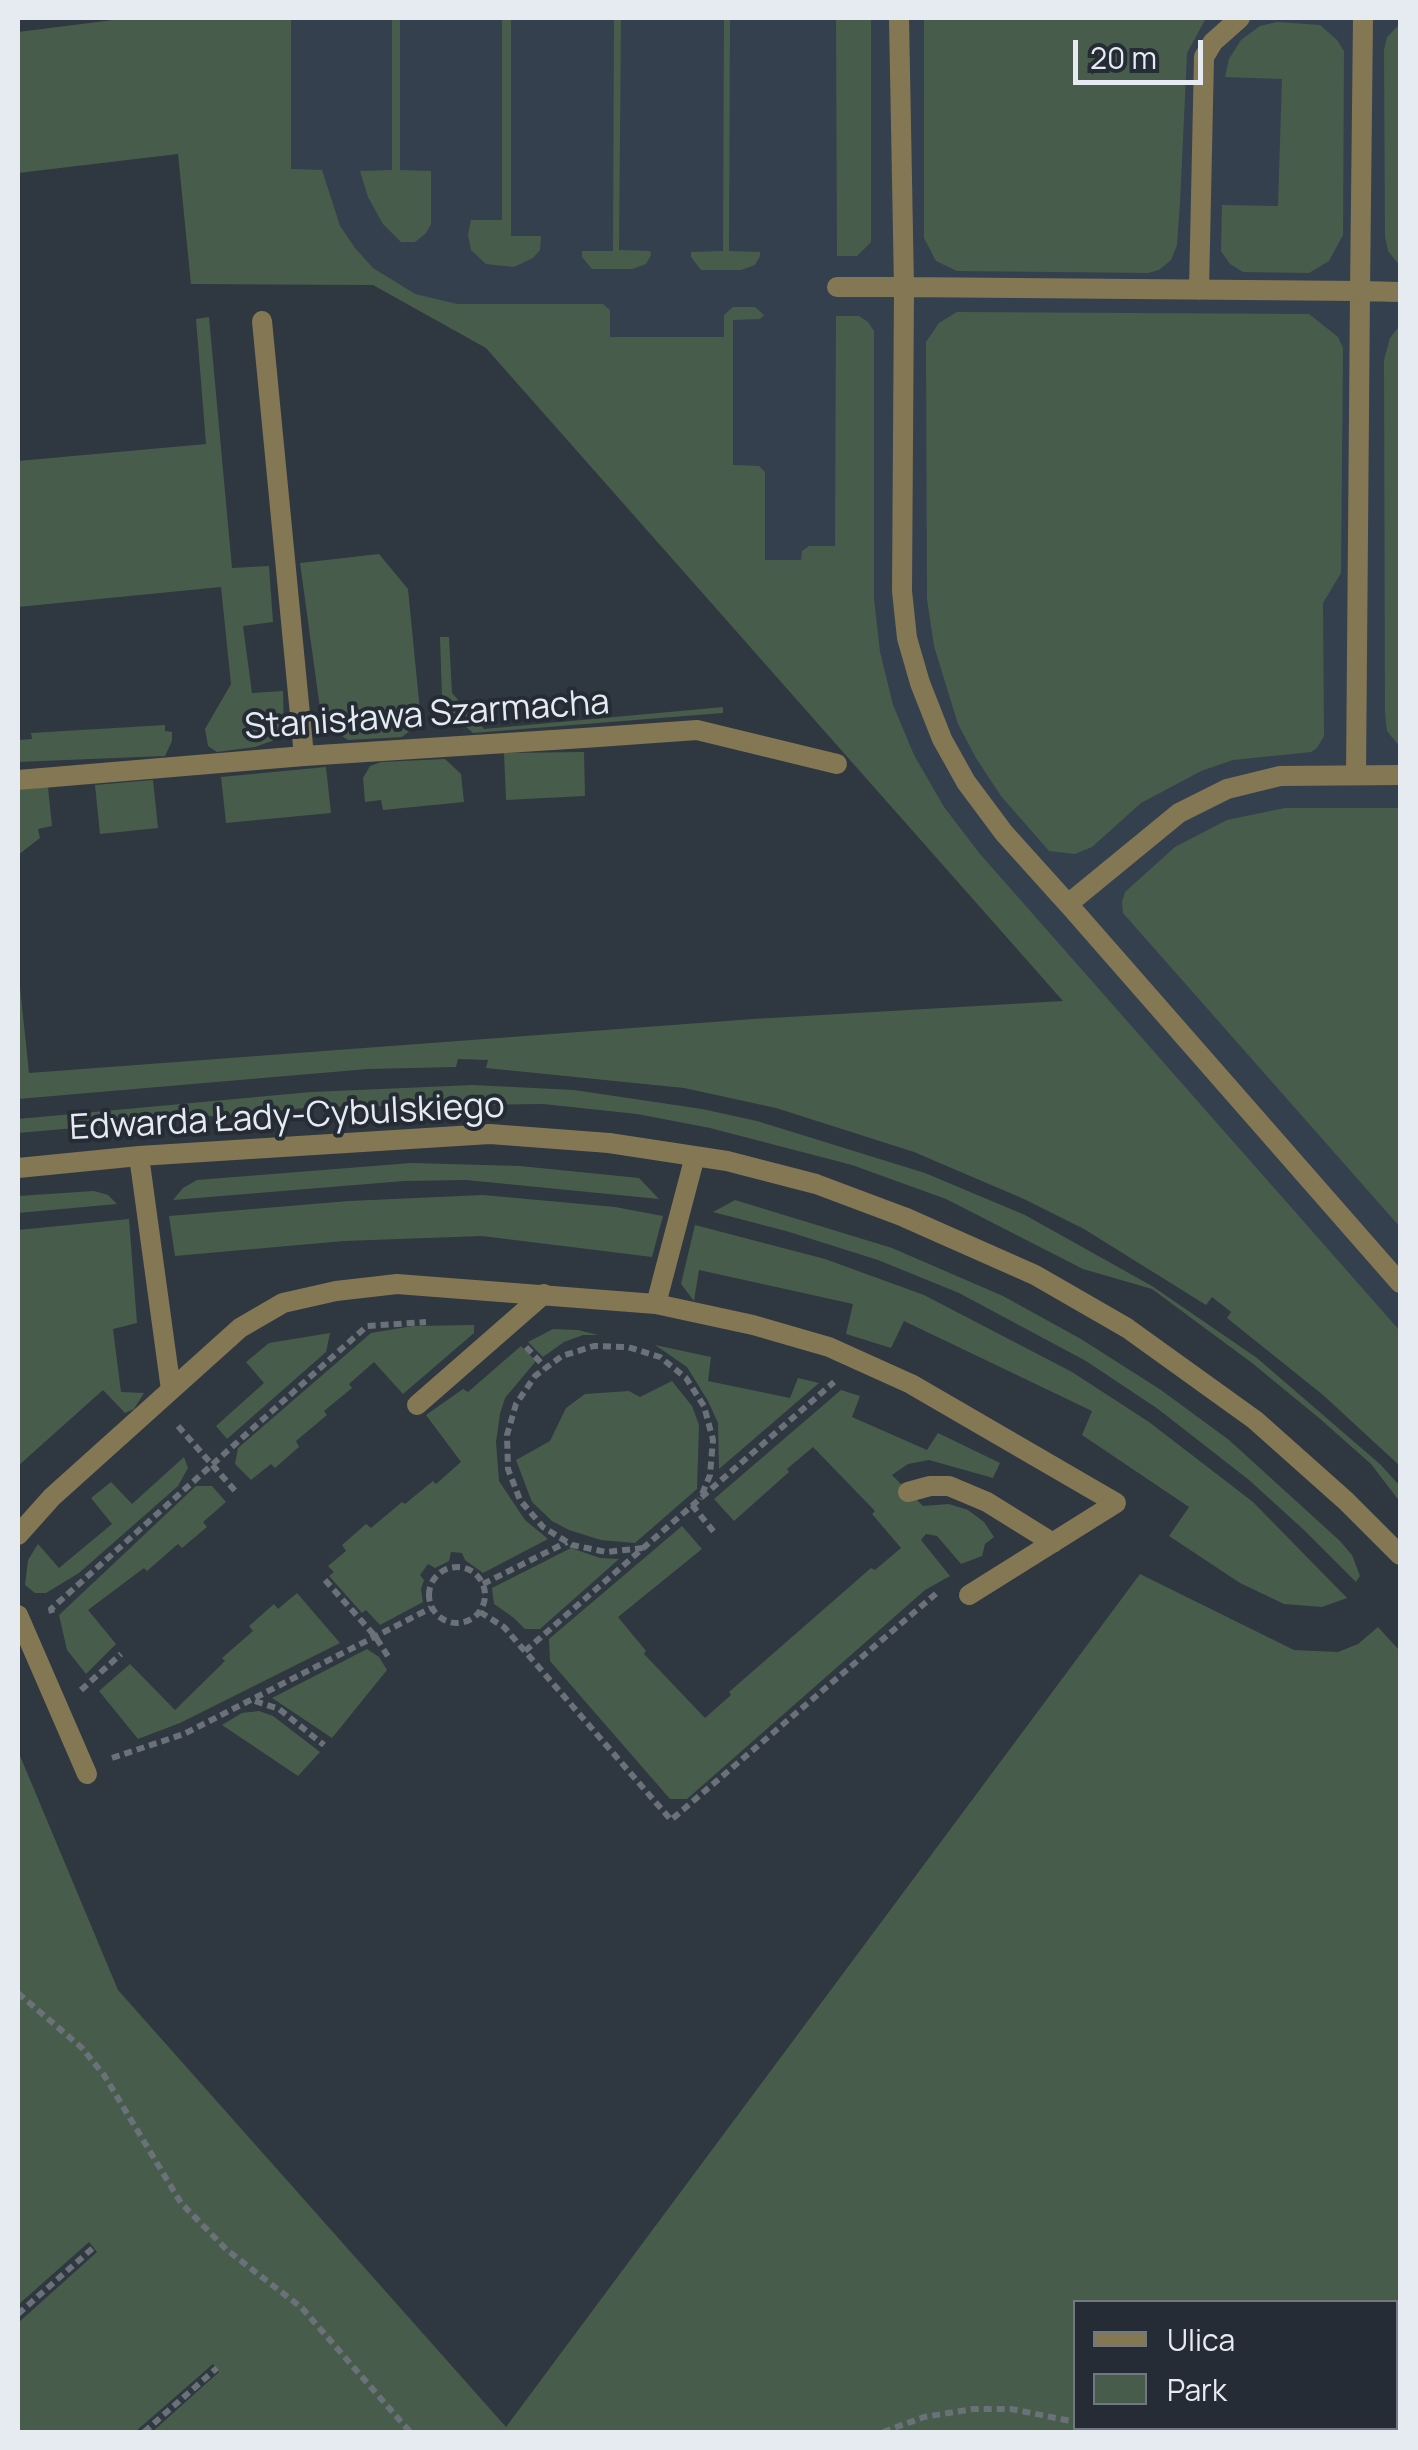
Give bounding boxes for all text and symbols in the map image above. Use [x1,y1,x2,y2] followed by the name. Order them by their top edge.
[1078,20,1208,82] scale bar
[1090,37,1157,78] text: 20 m
[243,682,611,750] street label: Stanisława Szarmacha
[68,1086,506,1150] street label: Edwarda Łady-Cybulskiego
[1073,2300,1398,2430] legend
[1167,2319,1235,2360] text: Ulica
[1167,2369,1227,2410] text: Park

